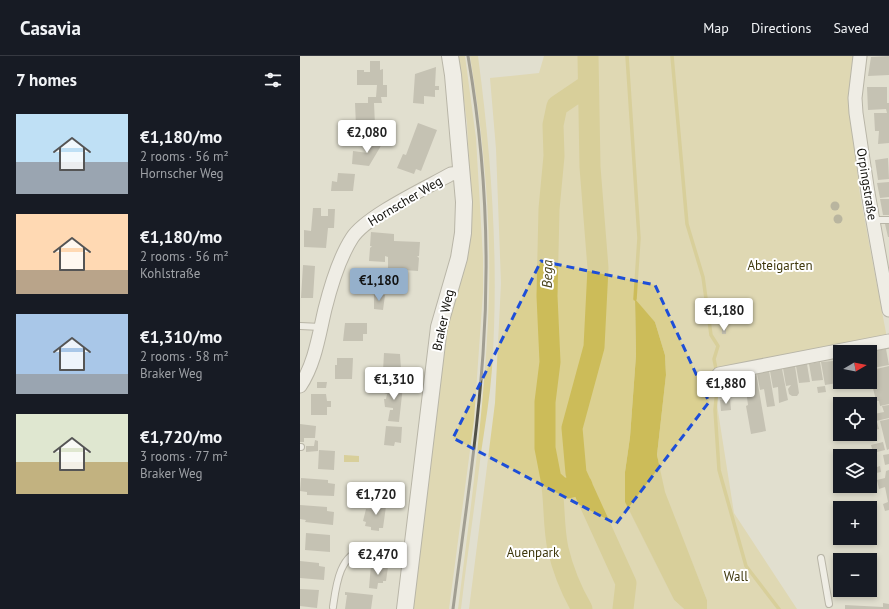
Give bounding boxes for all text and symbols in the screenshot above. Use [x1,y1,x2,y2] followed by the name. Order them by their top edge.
[20,16,81,40] text: Casavia
[703,19,729,37] text: Map
[751,19,811,37] text: Directions
[833,19,869,37] text: Saved
[16,69,77,91] text: 7 homes
[262,69,284,91] icon: filters
[334,120,400,154] pin: €2,080
[347,124,387,141] text: €2,080
[140,126,222,148] text: €1,180/mo
[48,130,96,178] icon: home
[853,147,881,221] street label: Orpingstraße
[140,148,229,165] text: 2 rooms · 56 m²
[140,165,224,182] text: Hornscher Weg
[365,172,445,230] street label: Hornscher Weg
[140,226,222,248] text: €1,180/mo
[48,230,96,278] icon: home
[140,248,229,265] text: 2 rooms · 56 m²
[747,257,813,274] park label: Abteigarten
[538,260,556,288] water label: Bega
[140,265,200,282] text: Kohlstraße
[346,268,412,302] pin: €1,180
[359,272,399,289] text: €1,180
[428,288,458,352] street label: Braker Weg
[691,298,757,332] pin: €1,180
[704,302,744,319] text: €1,180
[140,326,222,348] text: €1,310/mo
[48,330,96,378] icon: home
[833,345,877,389] north arrow
[833,345,877,597] map controls
[140,348,229,365] text: 2 rooms · 58 m²
[140,365,202,382] text: Braker Weg
[361,367,427,401] pin: €1,310
[374,371,414,388] text: €1,310
[693,371,759,405] pin: €1,880
[706,375,746,392] text: €1,880
[833,397,877,441] button: locate
[140,426,222,448] text: €1,720/mo
[48,430,96,478] icon: home
[140,448,228,465] text: 3 rooms · 77 m²
[833,449,877,493] button: layers
[140,465,202,482] text: Braker Weg
[343,482,409,516] pin: €1,720
[356,486,396,503] text: €1,720
[833,501,877,545] button: +
[345,542,411,576] pin: €2,470
[507,544,560,561] park label: Auenpark
[358,546,398,563] text: €2,470
[833,553,877,597] button: −
[724,568,748,585] park label: Wall

